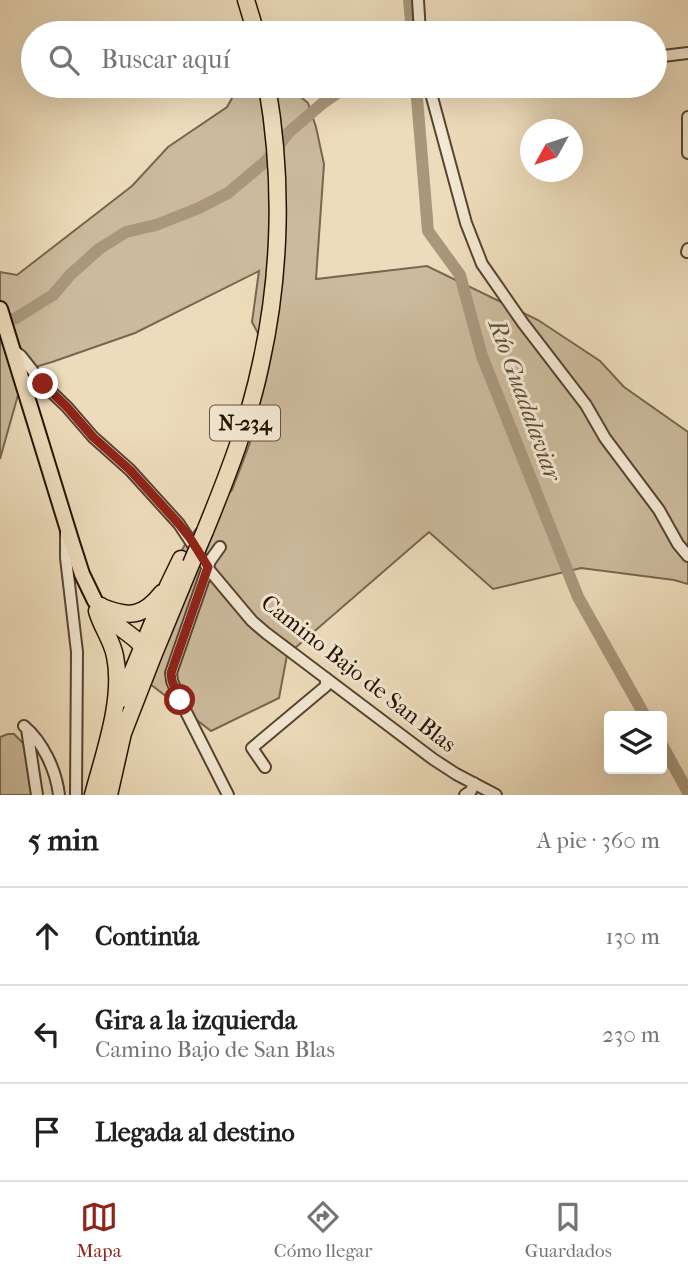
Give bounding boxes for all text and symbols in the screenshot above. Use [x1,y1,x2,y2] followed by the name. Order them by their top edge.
[21,21,667,98] search box
[45,41,83,79] icon: search
[101,44,230,75] text: Buscar aquí
[520,119,583,182] north arrow
[482,314,568,486] water label: Río Guadalaviar
[27,368,58,399] route end
[210,406,280,440] road number: N-234
[256,589,462,758] street label: Camino Bajo de San Blas
[164,684,195,715] route start
[604,711,667,774] map controls
[604,711,667,774] button: layers
[28,823,99,858] text: 5 min
[537,827,660,854] text: A pie · 360 m
[28,917,66,955] icon: ahead
[95,921,199,952] text: Continúa
[606,923,660,950] text: 130 m
[95,1005,297,1036] text: Gira a la izquierda
[28,1015,66,1053] icon: left
[602,1021,660,1048] text: 230 m
[95,1036,335,1063] text: Camino Bajo de San Blas
[28,1113,66,1151] icon: arrive
[95,1117,295,1148] text: Llegada al destino
[76,1198,121,1262] tab: Mapa
[274,1198,372,1262] tab: Cómo llegar
[525,1198,612,1262] tab: Guardados

